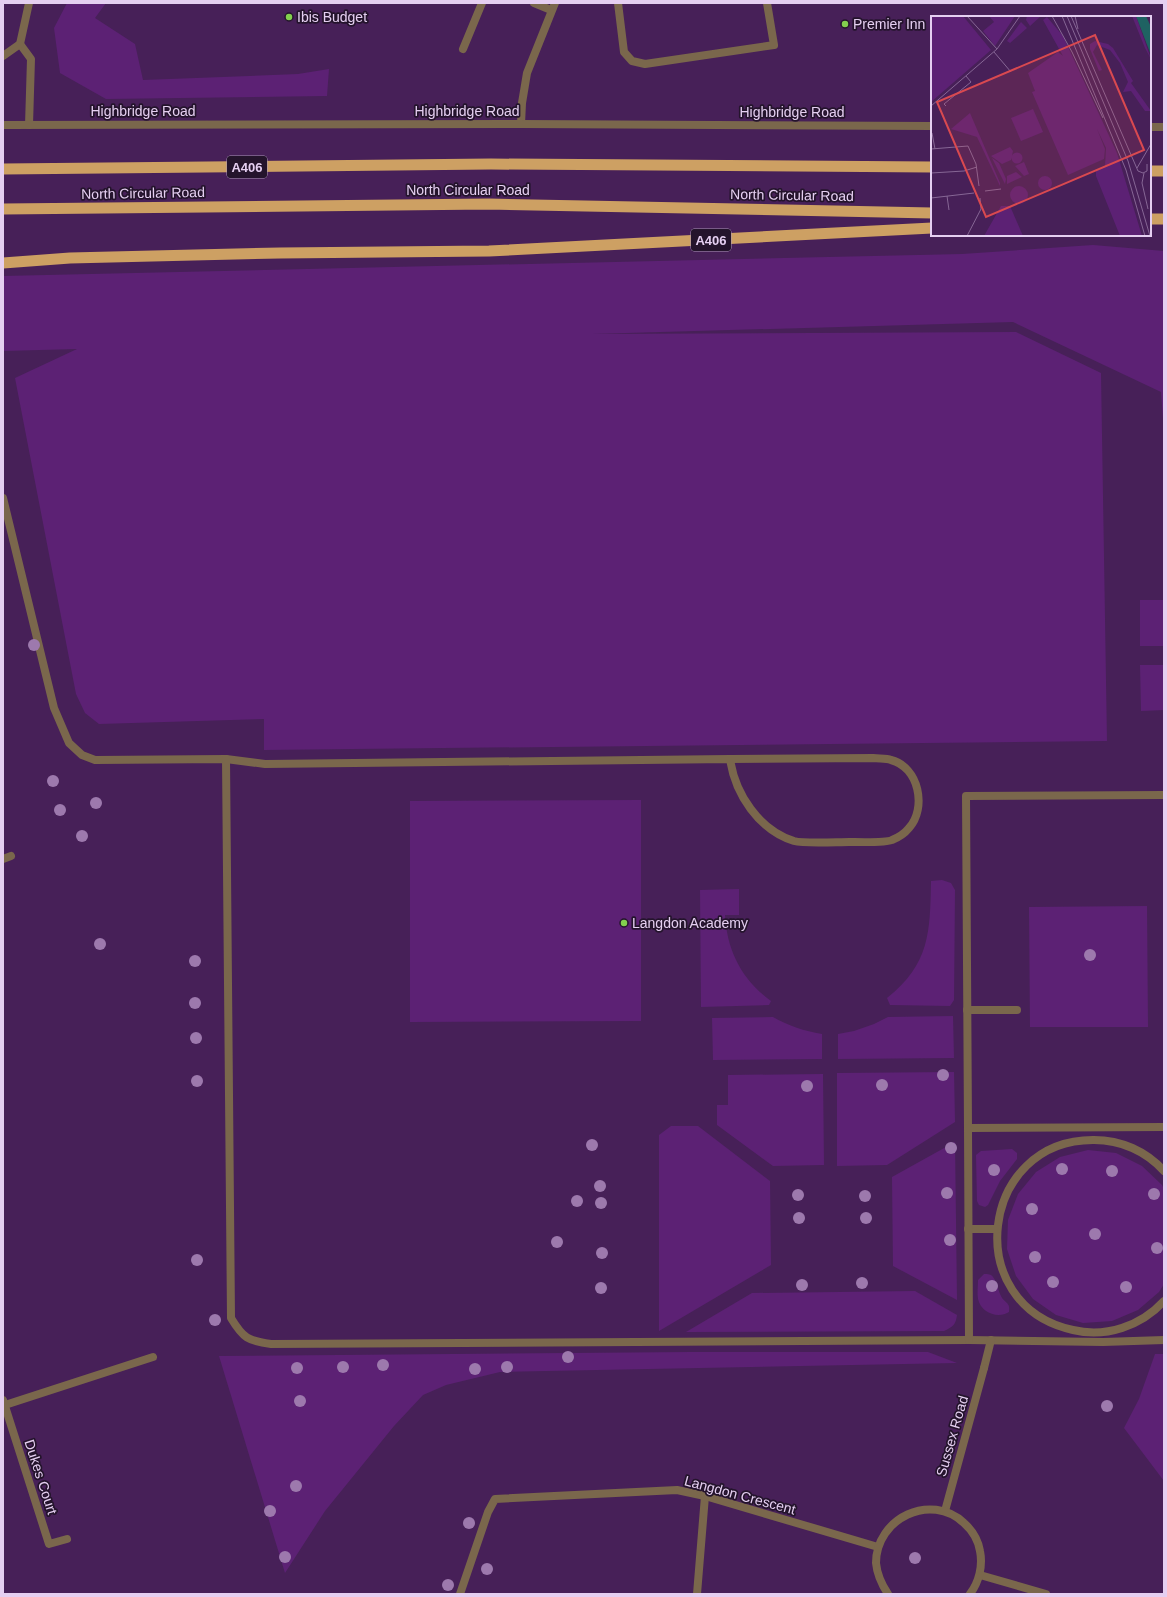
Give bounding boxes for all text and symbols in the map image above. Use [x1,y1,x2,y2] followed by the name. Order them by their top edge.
[297,9,367,25] place label: Ibis Budget
[284,12,294,22] marker: Ibis Budget
[853,16,925,32] place label: Premier Inn
[931,16,1151,236] inset map
[840,19,850,29] marker: Premier Inn
[90,103,196,119] street label: Highbridge Road
[414,103,520,119] street label: Highbridge Road
[739,104,845,120] street label: Highbridge Road
[227,156,267,178] road number: A406
[406,182,530,198] street label: North Circular Road
[81,184,205,202] street label: North Circular Road
[730,186,854,204] street label: North Circular Road
[691,229,731,251] road number: A406
[632,915,748,931] place label: Langdon Academy
[619,918,629,928] marker: Langdon Academy
[933,1394,971,1478] street label: Sussex Road
[21,1438,61,1517] street label: Dukes Court
[683,1472,797,1518] street label: Langdon Crescent

